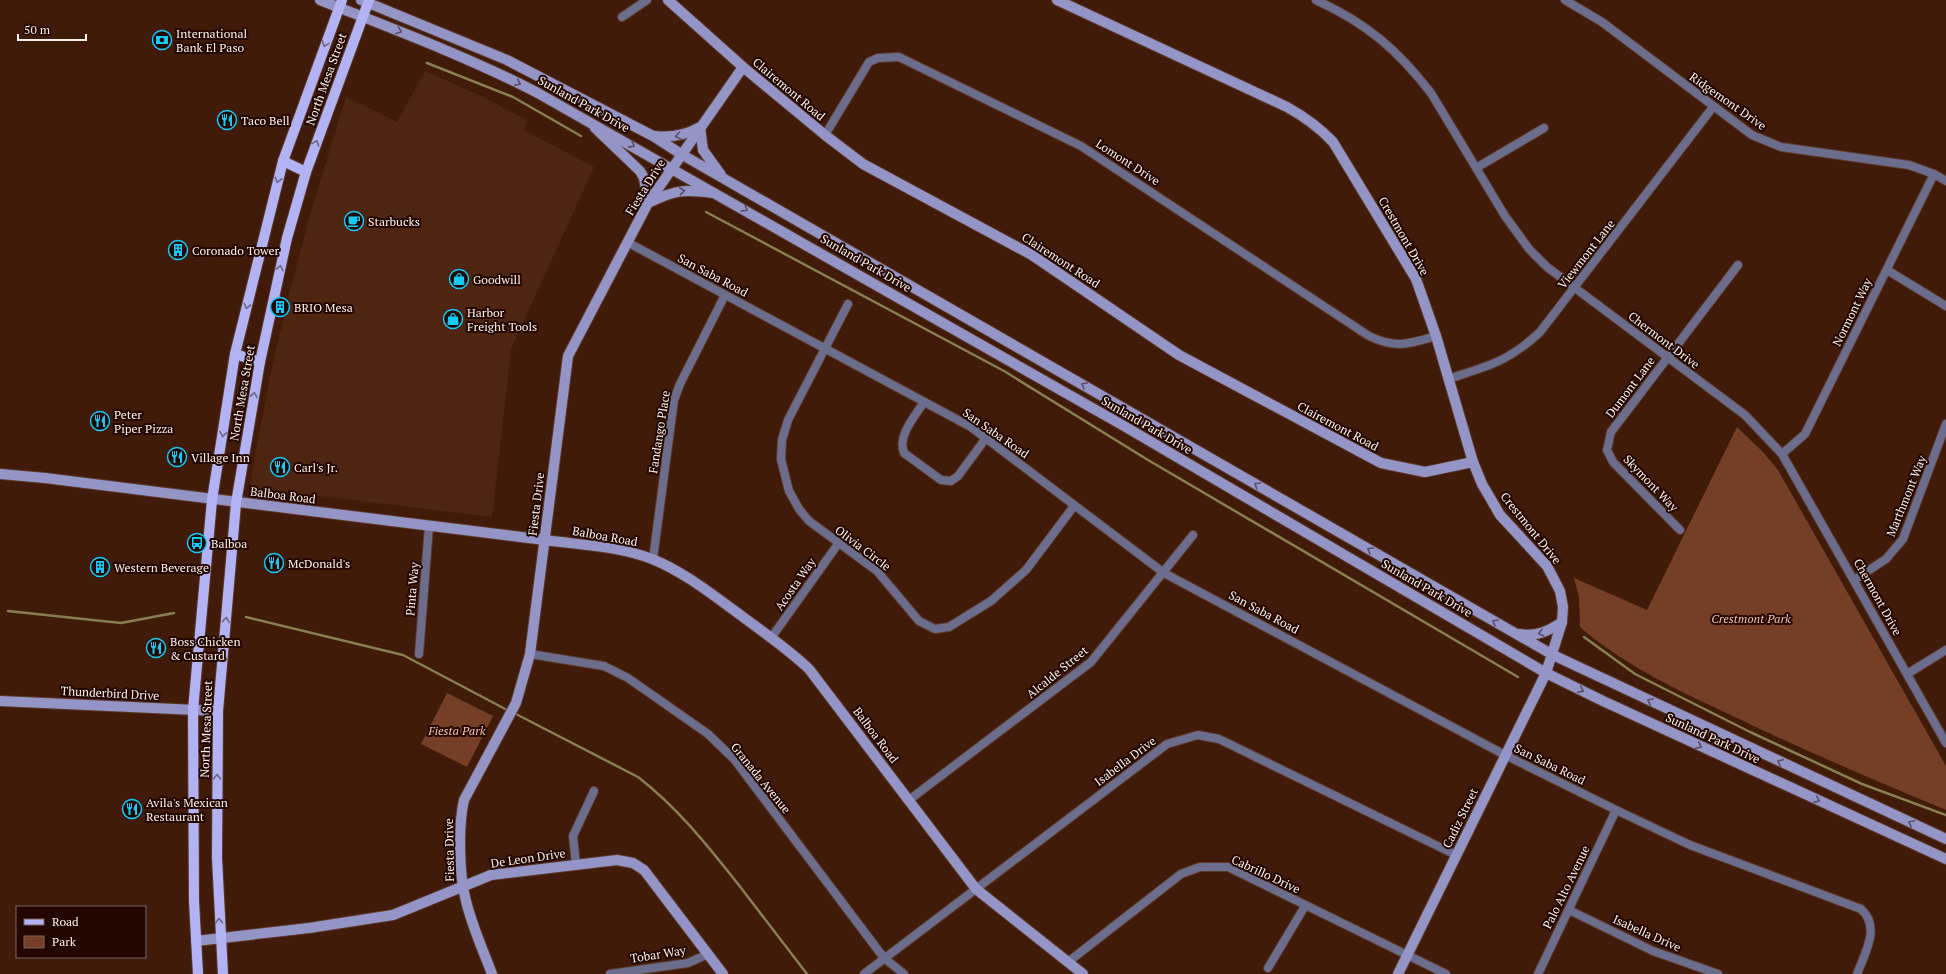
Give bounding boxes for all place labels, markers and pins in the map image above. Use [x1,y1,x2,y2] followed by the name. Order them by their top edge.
[176,26,248,55] place label: International Bank El Paso
[151,29,173,51] bank icon: International Bank El Paso
[216,109,238,131] restaurant icon: Taco Bell
[241,113,290,128] place label: Taco Bell
[343,210,365,232] cafe icon: Starbucks
[368,214,420,229] place label: Starbucks
[167,239,189,261] building icon: Coronado Tower
[192,243,280,258] place label: Coronado Tower
[448,268,470,290] shop icon: Goodwill
[473,272,521,287] place label: Goodwill
[269,296,291,318] building icon: BRIO Mesa
[294,300,353,315] place label: BRIO Mesa
[467,305,537,334] place label: Harbor Freight Tools
[442,308,464,330] shop icon: Harbor Freight Tools
[114,407,173,436] place label: Peter Piper Pizza
[89,410,111,432] restaurant icon: Peter Piper Pizza
[166,446,188,468] restaurant icon: Village Inn
[191,450,250,465] place label: Village Inn
[269,456,291,478] restaurant icon: Carl's Jr.
[294,460,338,475] place label: Carl's Jr.
[186,532,208,554] bus stop icon: Balboa
[211,536,247,551] place label: Balboa
[263,552,285,574] restaurant icon: McDonald's
[89,556,111,578] building icon: Western Beverage
[288,556,350,571] place label: McDonald's
[114,560,209,575] place label: Western Beverage
[170,634,241,663] place label: Boss Chicken & Custard
[145,637,167,659] restaurant icon: Boss Chicken & Custard
[146,795,228,824] place label: Avila's Mexican Restaurant
[121,798,143,820] restaurant icon: Avila's Mexican Restaurant

